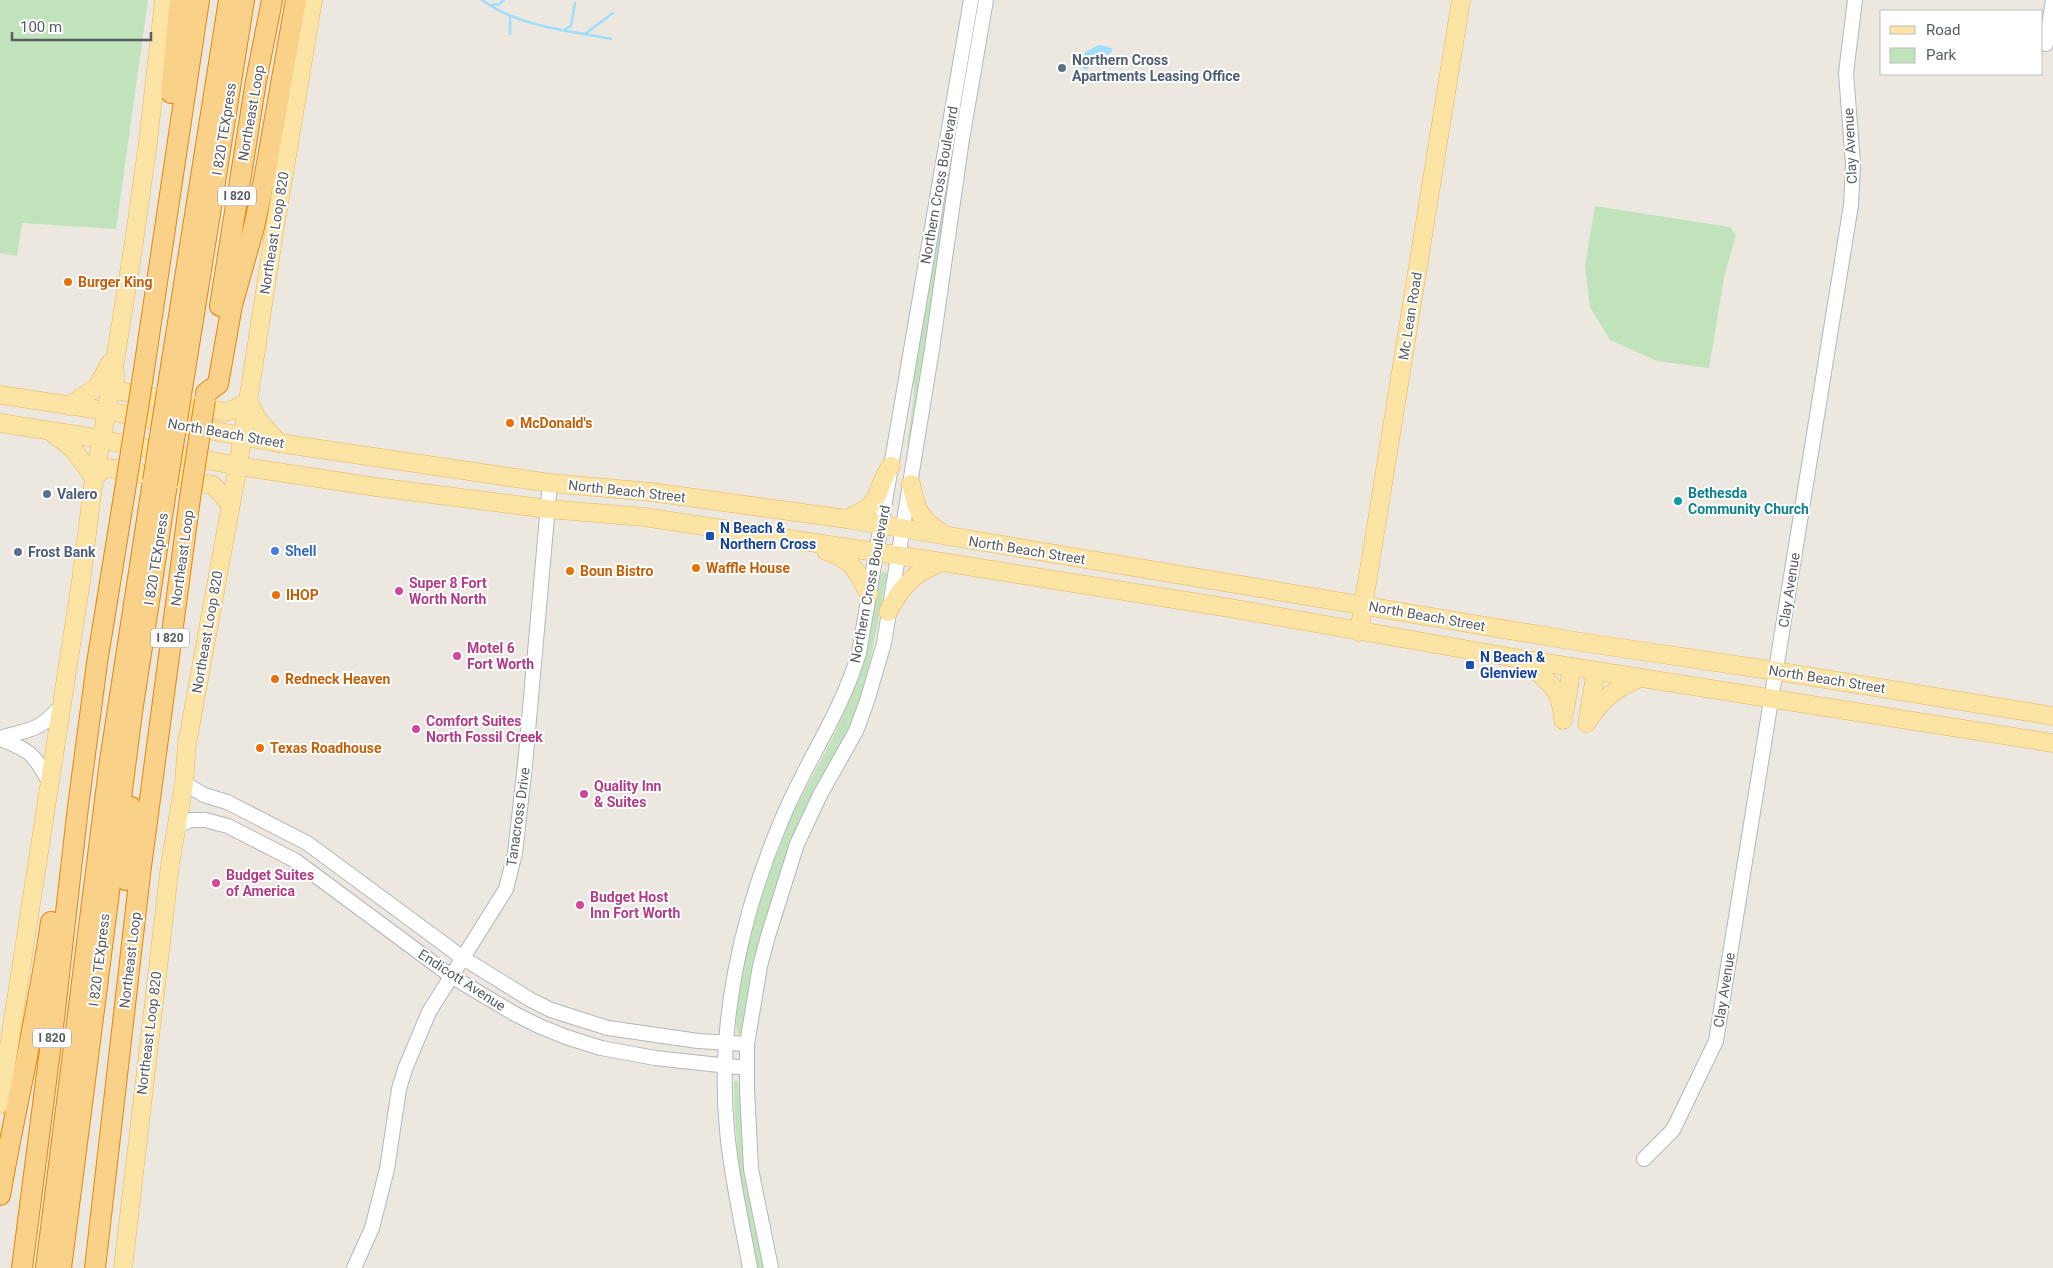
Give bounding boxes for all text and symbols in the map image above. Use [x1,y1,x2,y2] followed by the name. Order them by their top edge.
[12,10,151,42] scale bar
[1880,10,2043,75] legend
[20,18,62,36] text: 100 m
[1926,21,1960,39] text: Road
[1926,46,1957,64] text: Park
[1072,52,1241,84] place label: Northern Cross Apartments Leasing Office
[1056,62,1068,74] marker: Northern Cross Apartments Leasing Office
[235,64,267,162] street label: Northeast Loop
[209,82,239,176] street label: I 820 TEXpress
[917,105,961,265] street label: Northern Cross Boulevard
[1840,108,1860,184] street label: Clay Avenue
[256,170,292,296] street label: Northeast Loop 820
[218,187,256,206] road number: I 820
[1395,271,1425,361] street label: Mc Lean Road
[78,274,152,290] place label: Burger King
[62,276,74,288] marker: Burger King
[166,415,286,451] street label: North Beach Street
[520,415,592,431] place label: McDonald's
[504,417,516,429] marker: McDonald's
[567,477,687,505] street label: North Beach Street
[1688,485,1809,517] place label: Bethesda Community Church
[57,486,98,502] place label: Valero
[41,488,53,500] marker: Valero
[1672,495,1684,507] marker: Bethesda Community Church
[847,504,893,664] street label: Northern Cross Boulevard
[167,509,197,607] street label: Northeast Loop
[141,512,171,606] street label: I 820 TEXpress
[720,520,816,552] place label: N Beach & Northern Cross
[704,530,716,542] marker: N Beach & Northern Cross
[967,533,1087,567] street label: North Beach Street
[285,543,316,559] place label: Shell
[28,544,96,560] place label: Frost Bank
[269,545,281,557] marker: Shell
[12,546,24,558] marker: Frost Bank
[1775,551,1803,629] street label: Clay Avenue
[706,560,790,576] place label: Waffle House
[690,562,702,574] marker: Waffle House
[580,563,653,579] place label: Boun Bistro
[564,565,576,577] marker: Boun Bistro
[188,569,226,695] street label: Northeast Loop 820
[409,575,487,607] place label: Super 8 Fort Worth North
[393,585,405,597] marker: Super 8 Fort Worth North
[286,587,319,603] place label: IHOP
[270,589,282,601] marker: IHOP
[1367,598,1487,634] street label: North Beach Street
[151,628,189,648] road number: I 820
[467,640,534,672] place label: Motel 6 Fort Worth
[1480,649,1546,681] place label: N Beach & Glenview
[451,650,463,662] marker: Motel 6 Fort Worth
[1464,659,1476,671] marker: N Beach & Glenview
[1767,662,1887,696] street label: North Beach Street
[285,671,390,687] place label: Redneck Heaven
[269,673,281,685] marker: Redneck Heaven
[426,713,543,745] place label: Comfort Suites North Fossil Creek
[410,723,422,735] marker: Comfort Suites North Fossil Creek
[270,740,382,756] place label: Texas Roadhouse
[254,742,266,754] marker: Texas Roadhouse
[503,766,533,868] street label: Tanacross Drive
[594,778,662,810] place label: Quality Inn & Suites
[578,788,590,800] marker: Quality Inn & Suites
[226,867,314,899] place label: Budget Suites of America
[210,877,222,889] marker: Budget Suites of America
[590,889,681,921] place label: Budget Host Inn Fort Worth
[574,899,586,911] marker: Budget Host Inn Fort Worth
[116,911,144,1009] street label: Northeast Loop
[85,913,113,1007] street label: I 820 TEXpress
[415,946,509,1014] street label: Endicott Avenue
[1710,951,1738,1029] street label: Clay Avenue
[133,970,165,1096] street label: Northeast Loop 820
[33,1028,71,1048] road number: I 820

